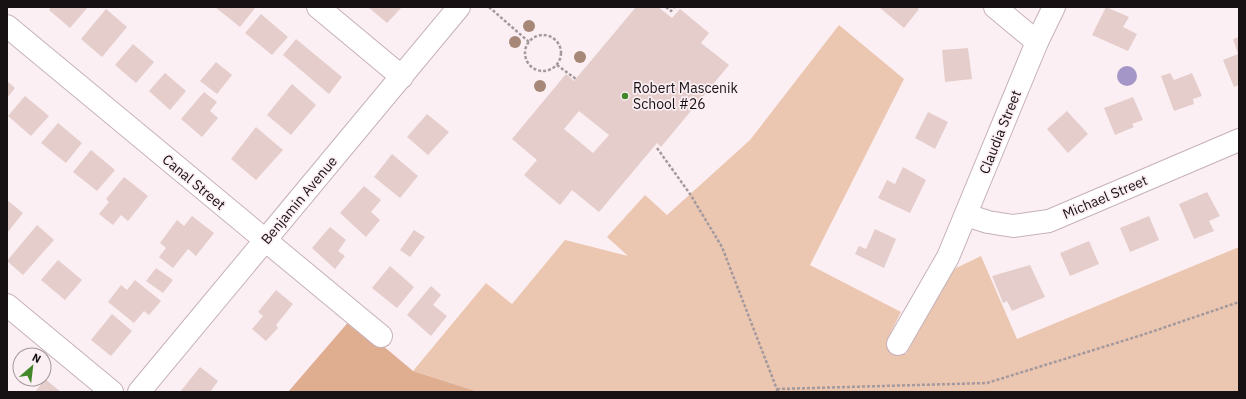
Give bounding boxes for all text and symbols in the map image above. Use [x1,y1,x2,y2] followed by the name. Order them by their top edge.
[633,79,739,113] place label: Robert Mascenik School #26
[975,87,1025,177] street label: Claudia Street
[620,91,630,101] marker: Robert Mascenik School #26
[159,150,229,214] street label: Canal Street
[257,152,341,248] street label: Benjamin Avenue
[1060,171,1150,223] street label: Michael Street
[12,347,52,387] north arrow
[30,350,44,366] text: N

